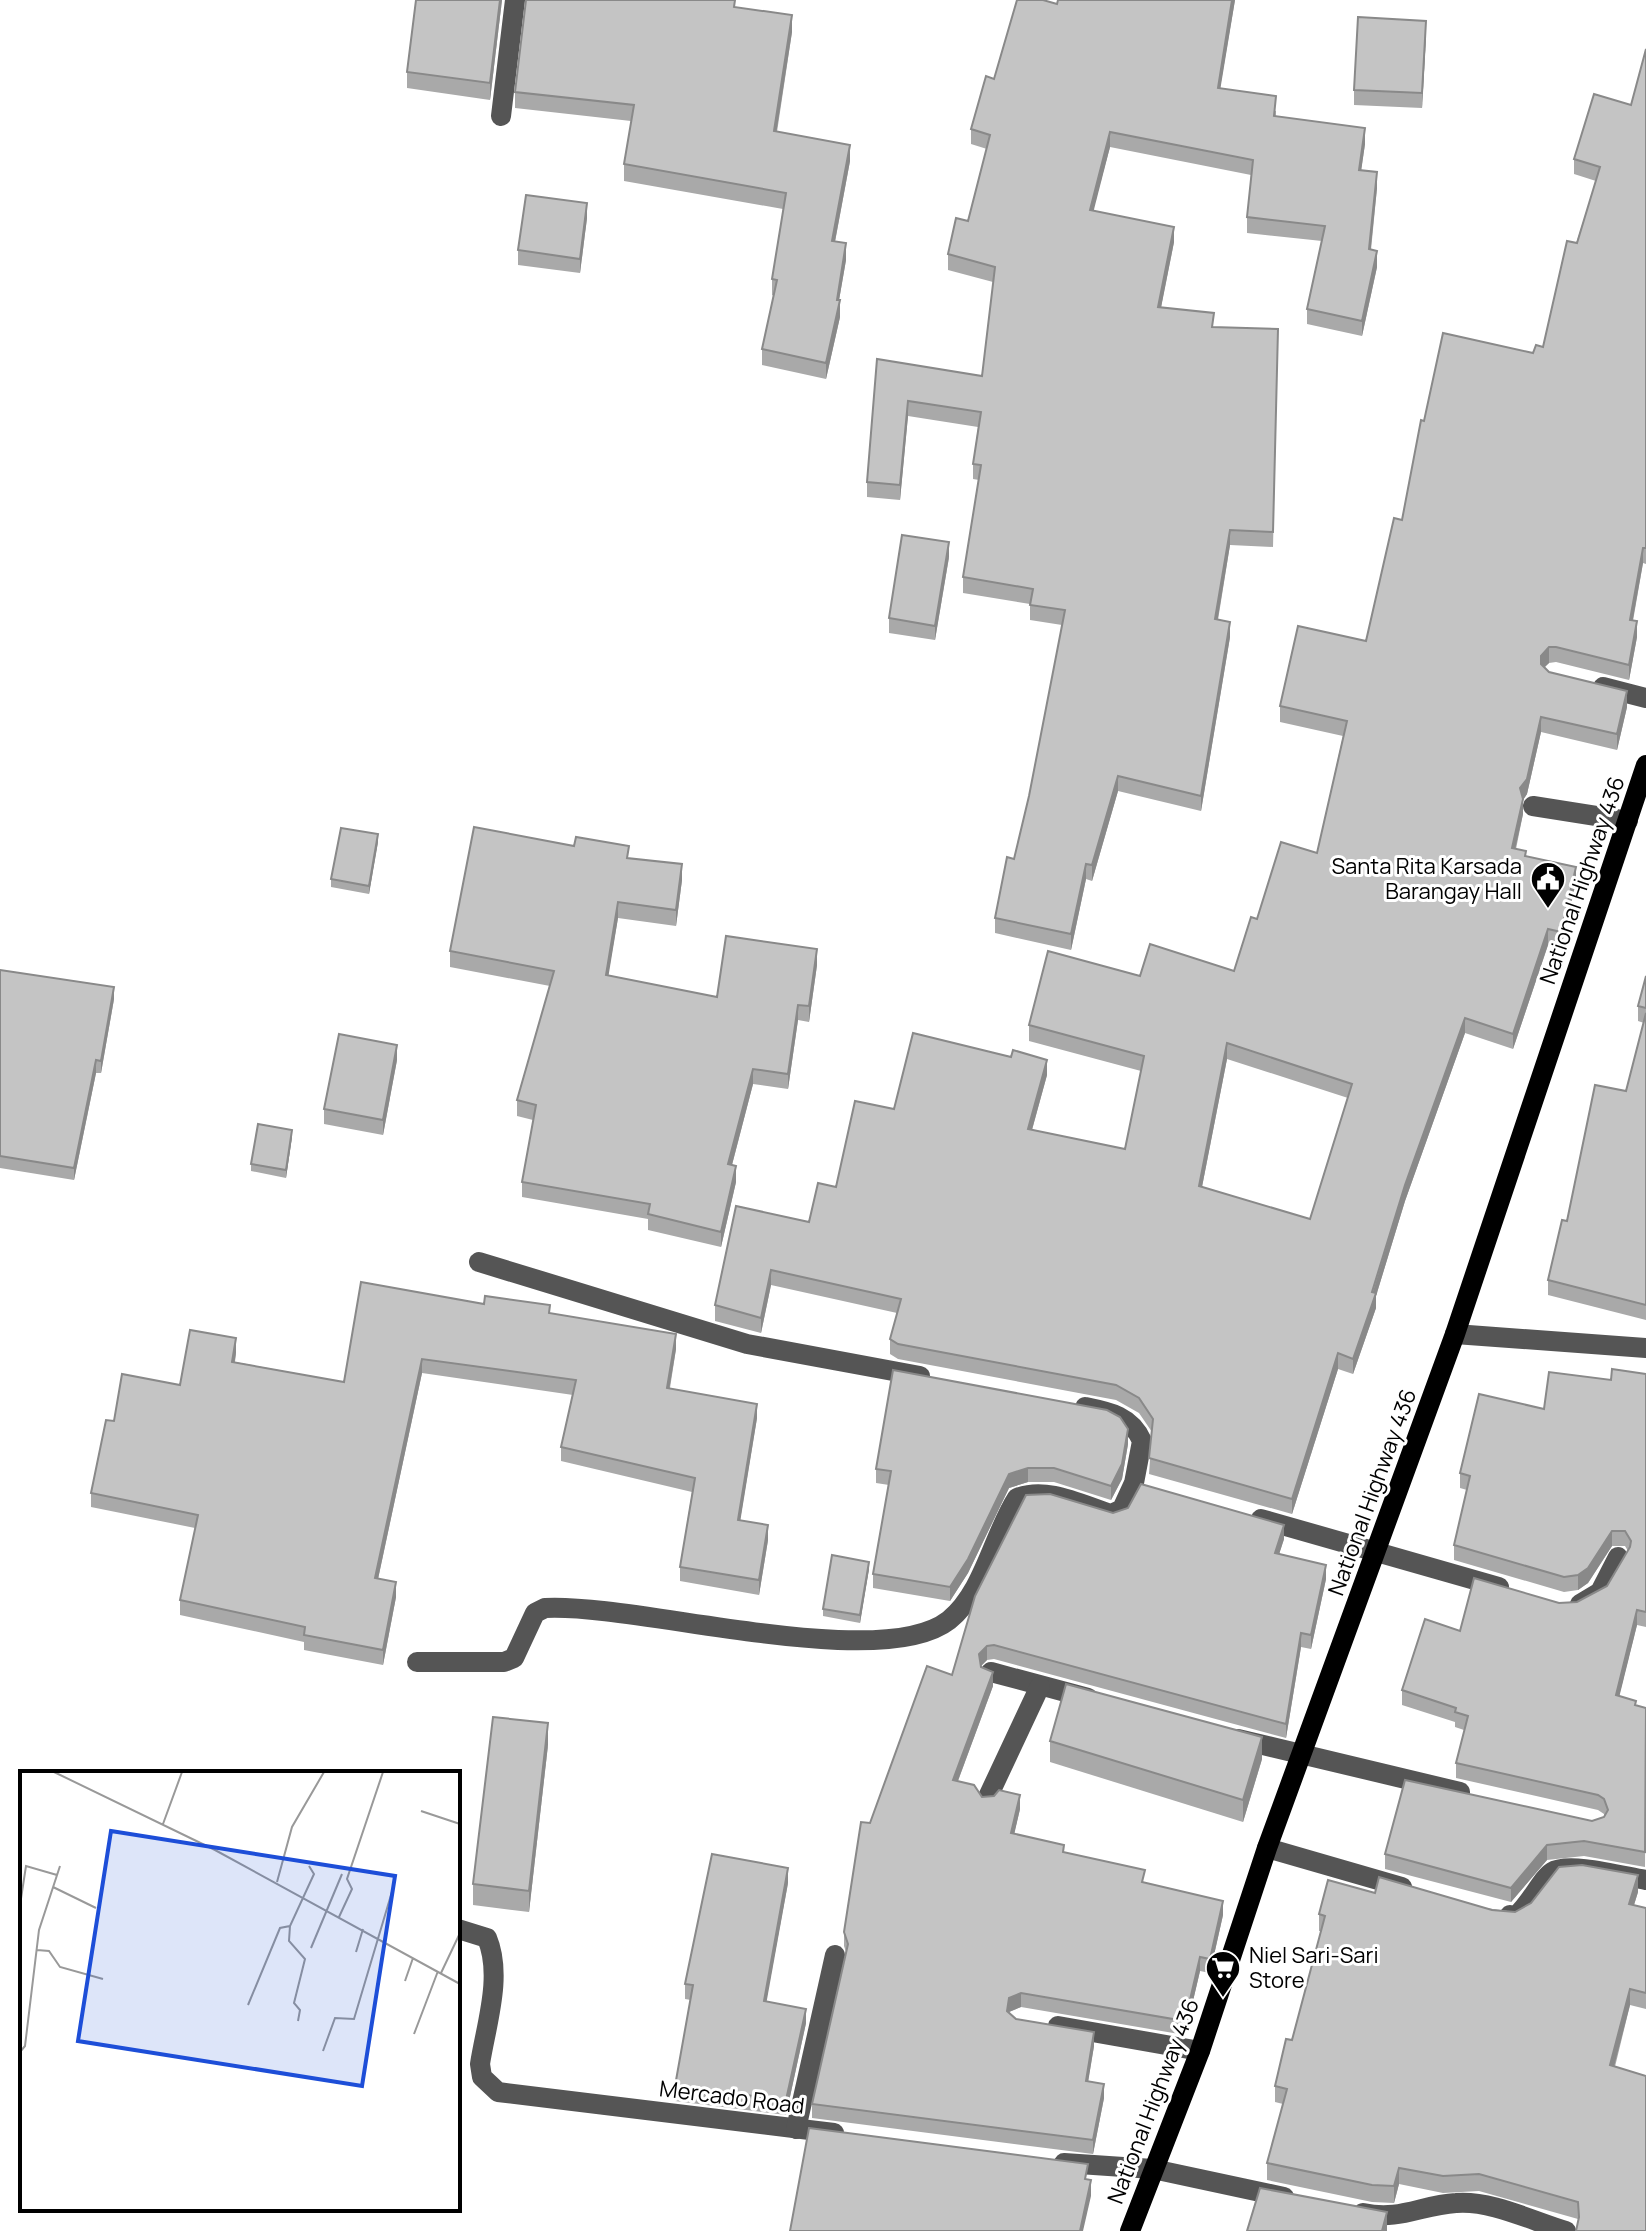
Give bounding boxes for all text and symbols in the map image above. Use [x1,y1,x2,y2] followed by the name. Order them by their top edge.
[1532,772,1632,988] street label: National Highway 436
[1331,851,1522,906] place label: Santa Rita Karsada Barangay Hall
[1529,860,1567,910] public building icon: Santa Rita Karsada Barangay Hall
[1321,1384,1423,1600] street label: National Highway 436
[20,1771,460,2211] inset map
[1249,1940,1379,1995] place label: Niel Sari-Sari Store
[1204,1949,1242,1999] supermarket icon: Niel Sari-Sari Store
[1100,1994,1206,2208] street label: National Highway 436
[658,2073,806,2121] street label: Mercado Road

